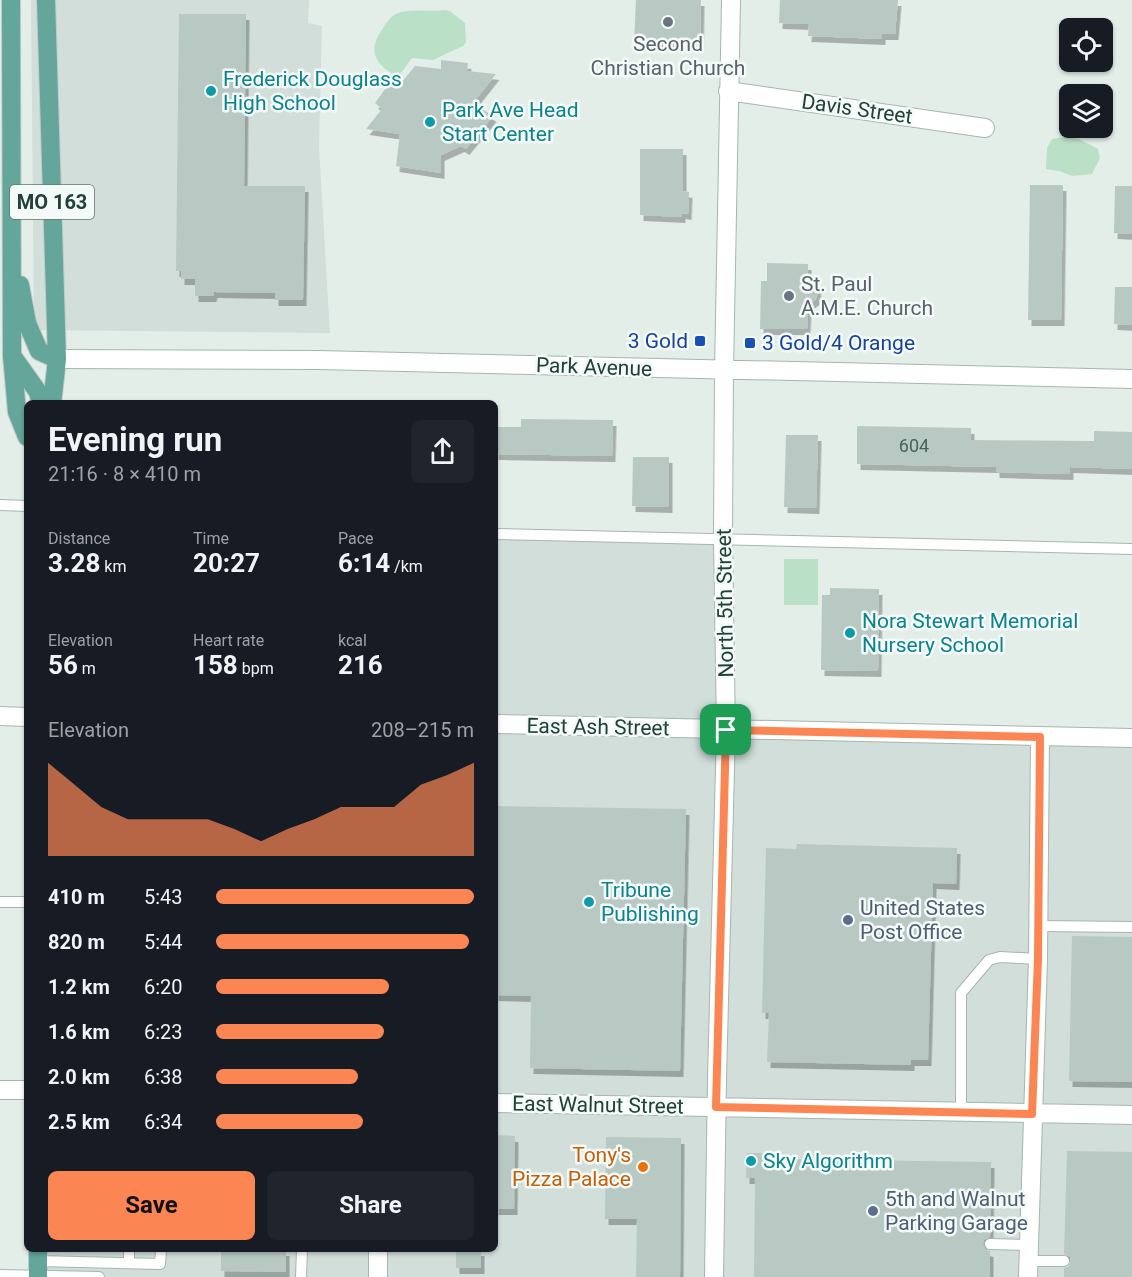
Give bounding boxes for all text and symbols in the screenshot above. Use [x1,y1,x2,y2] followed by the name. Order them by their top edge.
[661,15,675,29] marker: Second Christian Church
[1059,18,1113,138] map controls
[1059,18,1113,72] button: locate
[591,32,745,80] place label: Second Christian Church
[223,67,402,115] place label: Frederick Douglass High School
[204,84,218,98] marker: Frederick Douglass High School
[1059,84,1113,138] button: layers
[800,89,914,129] street label: Davis Street
[442,98,578,146] place label: Park Ave Head Start Center
[423,115,437,129] marker: Park Ave Head Start Center
[10,185,94,219] road number: MO 163
[801,272,933,320] place label: St. Paul A.M.E. Church
[782,289,796,303] marker: St. Paul A.M.E. Church
[628,329,688,353] place label: 3 Gold
[762,331,915,355] place label: 3 Gold/4 Orange
[693,334,707,348] marker: 3 Gold
[743,336,757,350] marker: 3 Gold/4 Orange
[536,353,652,381] street label: Park Avenue
[48,420,222,459] text: Evening run
[411,420,474,483] button: share
[899,435,929,456] house number: 604
[48,462,201,486] text: 21:16 · 8 × 410 m
[712,528,738,678] street label: North 5th Street
[48,529,110,548] text: Distance
[193,529,229,548] text: Time
[338,529,374,548] text: Pace
[48,548,100,578] text: 3.28
[193,548,260,578] text: 20:27
[338,548,390,578] text: 6:14
[100,557,126,576] text: km
[390,557,423,576] text: /km
[862,609,1078,657] place label: Nora Stewart Memorial Nursery School
[843,626,857,640] marker: Nora Stewart Memorial Nursery School
[48,631,113,650] text: Elevation
[193,631,264,650] text: Heart rate
[338,631,367,650] text: kcal
[48,650,78,680] text: 56
[193,650,238,680] text: 158
[338,650,383,680] text: 216
[78,659,96,678] text: m
[238,659,274,678] text: bpm
[700,704,751,755] pin
[709,713,742,746] icon: arrive
[526,714,670,740] street label: East Ash Street
[48,718,129,742] text: Elevation
[371,718,474,742] text: 208–215 m
[601,878,699,926] place label: Tribune Publishing
[48,885,105,909] text: 410 m
[144,885,183,909] text: 5:43
[582,895,596,909] marker: Tribune Publishing
[860,896,985,944] place label: United States Post Office
[841,913,855,927] marker: United States Post Office
[48,930,105,954] text: 820 m
[144,930,183,954] text: 5:44
[48,975,110,999] text: 1.2 km
[144,975,183,999] text: 6:20
[48,1020,110,1044] text: 1.6 km
[144,1020,183,1044] text: 6:23
[48,1065,110,1089] text: 2.0 km
[144,1065,183,1089] text: 6:38
[512,1092,684,1118] street label: East Walnut Street
[48,1110,110,1134] text: 2.5 km
[144,1110,183,1134] text: 6:34
[512,1143,631,1191] place label: Tony's Pizza Palace
[763,1149,893,1173] place label: Sky Algorithm
[744,1154,758,1168] marker: Sky Algorithm
[636,1160,650,1174] marker: Tony's Pizza Palace
[48,1171,255,1240] button: Save
[267,1171,474,1240] button: Share
[885,1187,1028,1235] place label: 5th and Walnut Parking Garage
[866,1204,880,1218] marker: 5th and Walnut Parking Garage

